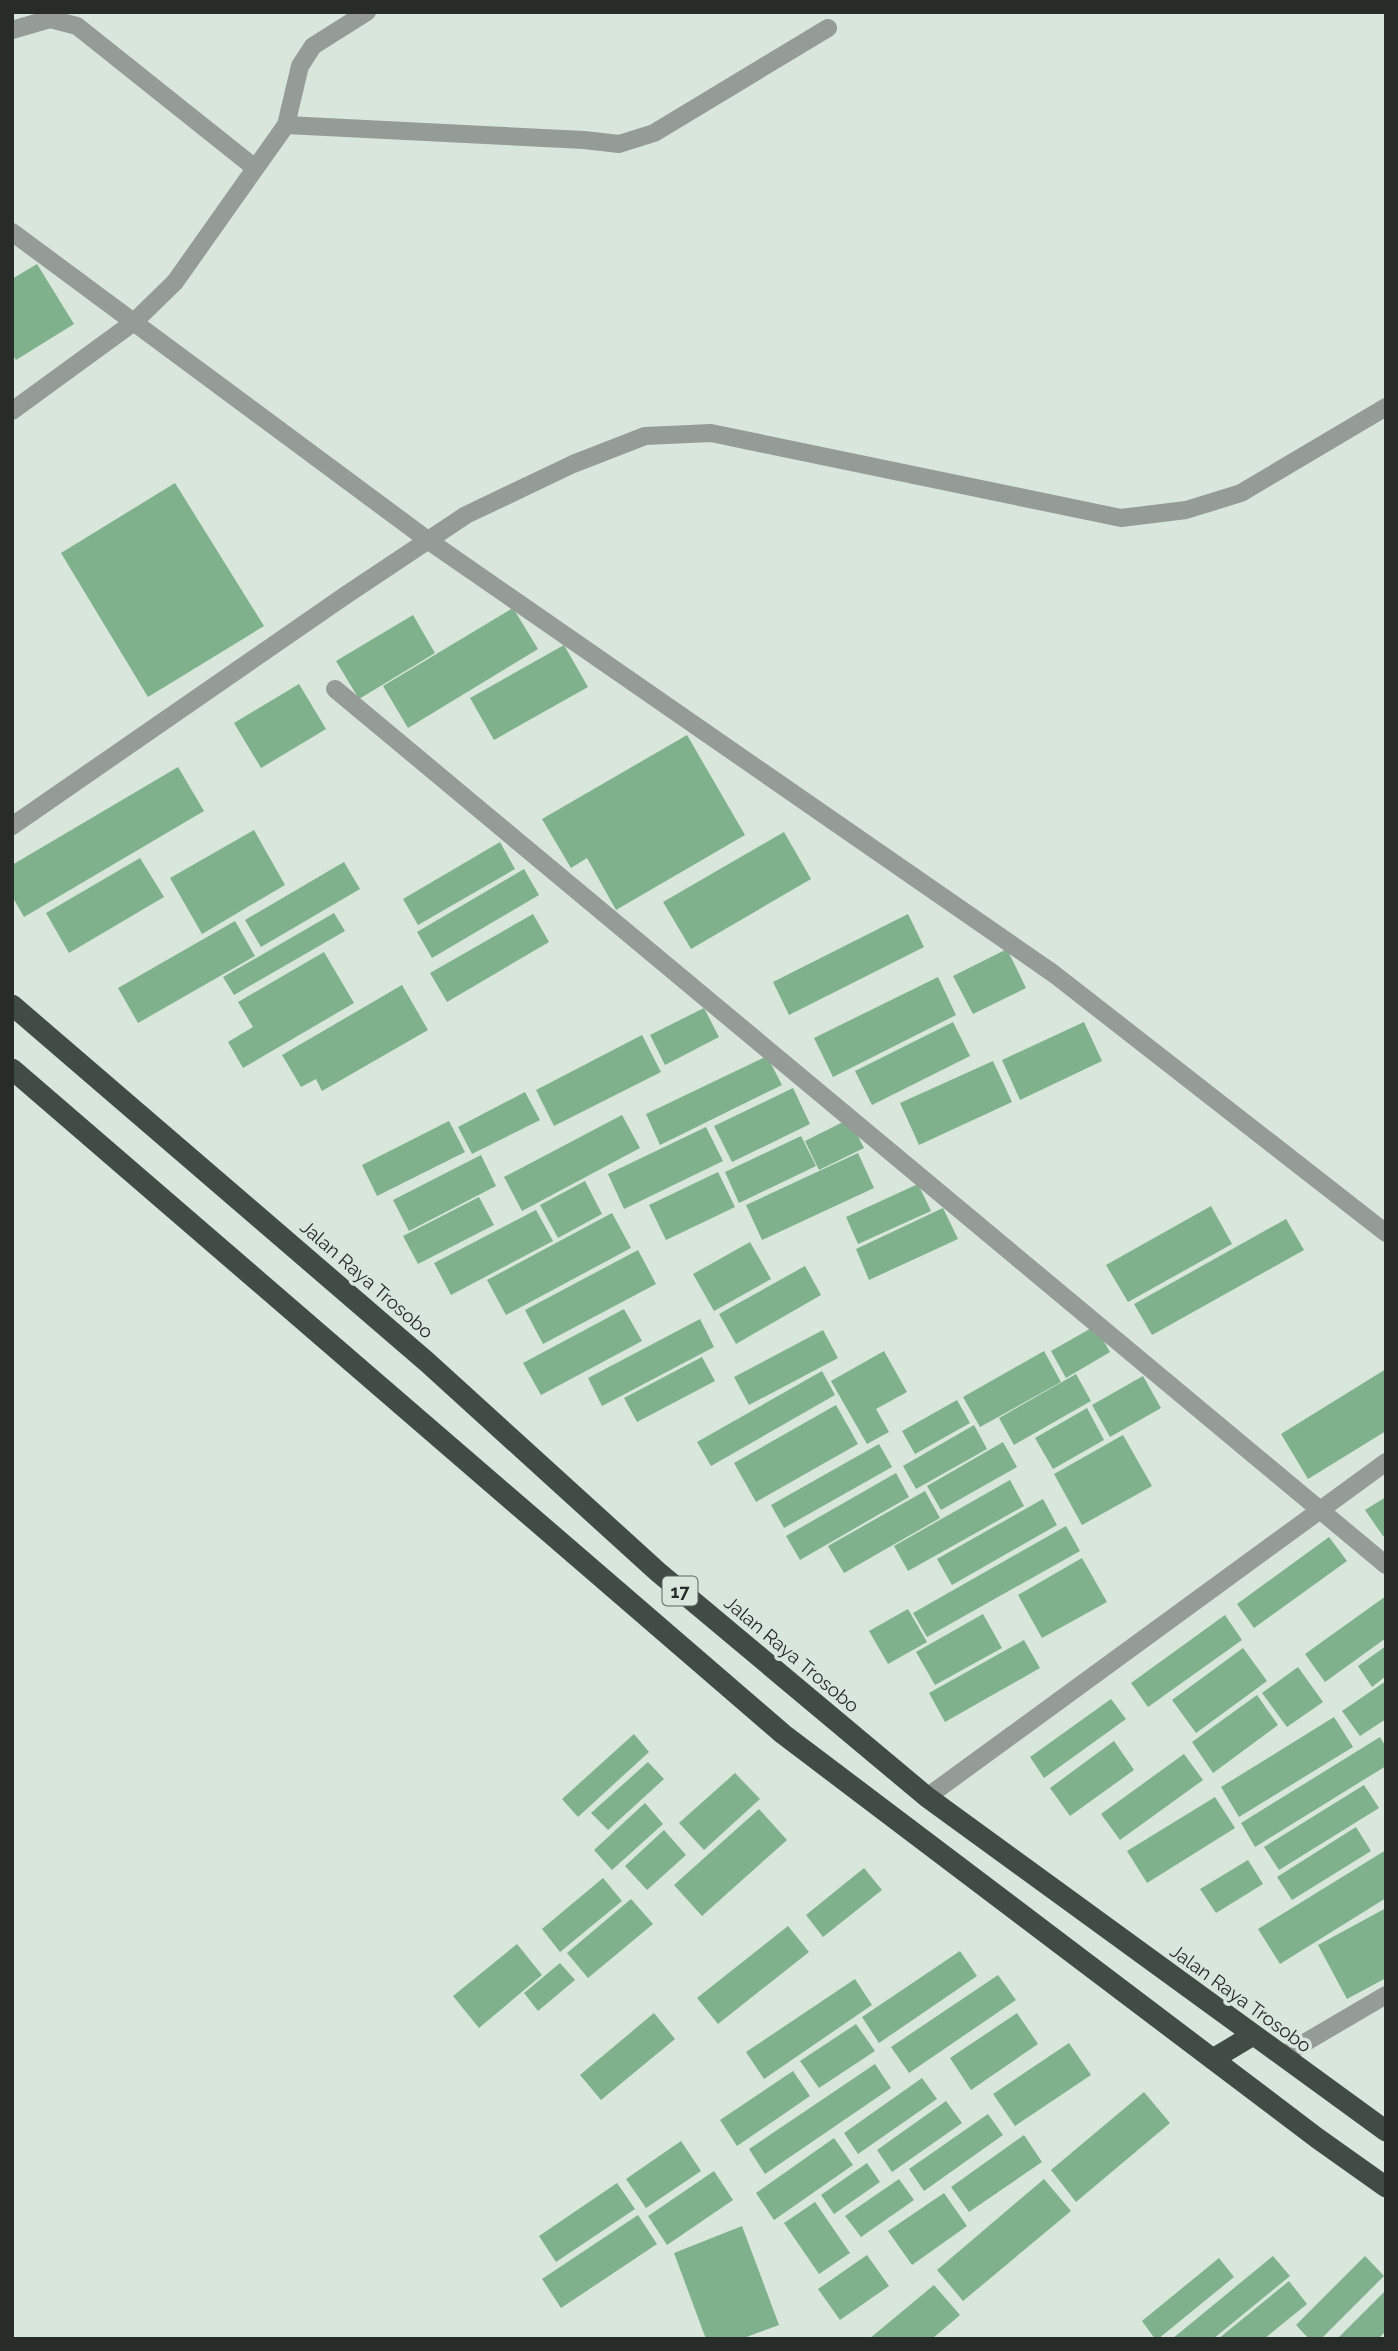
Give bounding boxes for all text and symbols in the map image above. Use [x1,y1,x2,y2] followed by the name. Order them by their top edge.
[296,1215,438,1343] street label: Jalan Raya Trosobo
[662,1576,698,1606] road number: 17
[720,1591,864,1717] street label: Jalan Raya Trosobo
[1166,1939,1316,2057] street label: Jalan Raya Trosobo

